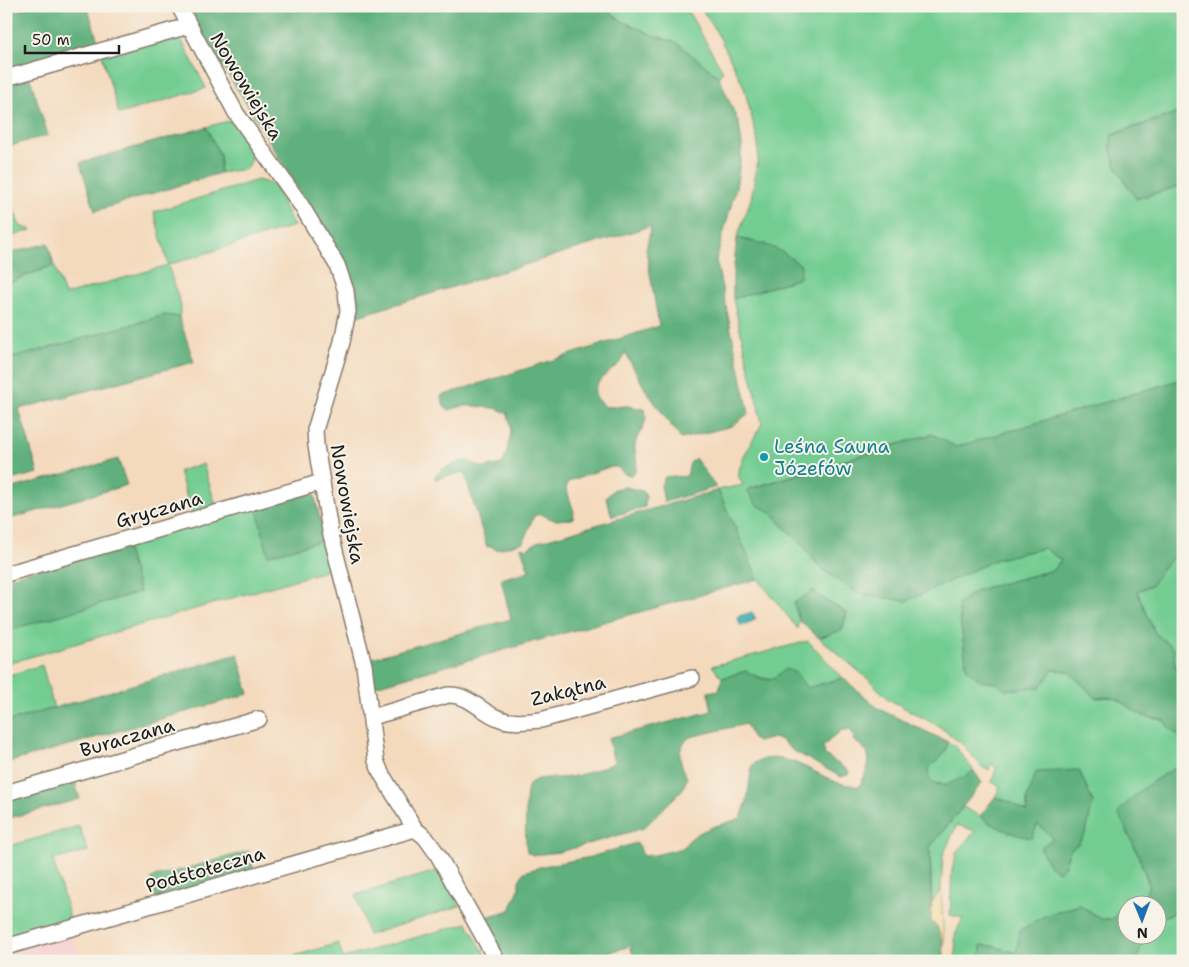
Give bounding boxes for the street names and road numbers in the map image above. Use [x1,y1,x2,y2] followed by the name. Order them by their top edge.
[205,28,289,145] street label: Nowowiejska
[325,442,370,566] street label: Nowowiejska
[113,485,206,534] street label: Gryczana
[528,669,608,712] street label: Zakątna
[77,712,177,763] street label: Buraczana
[143,840,268,898] street label: Podstołeczna

